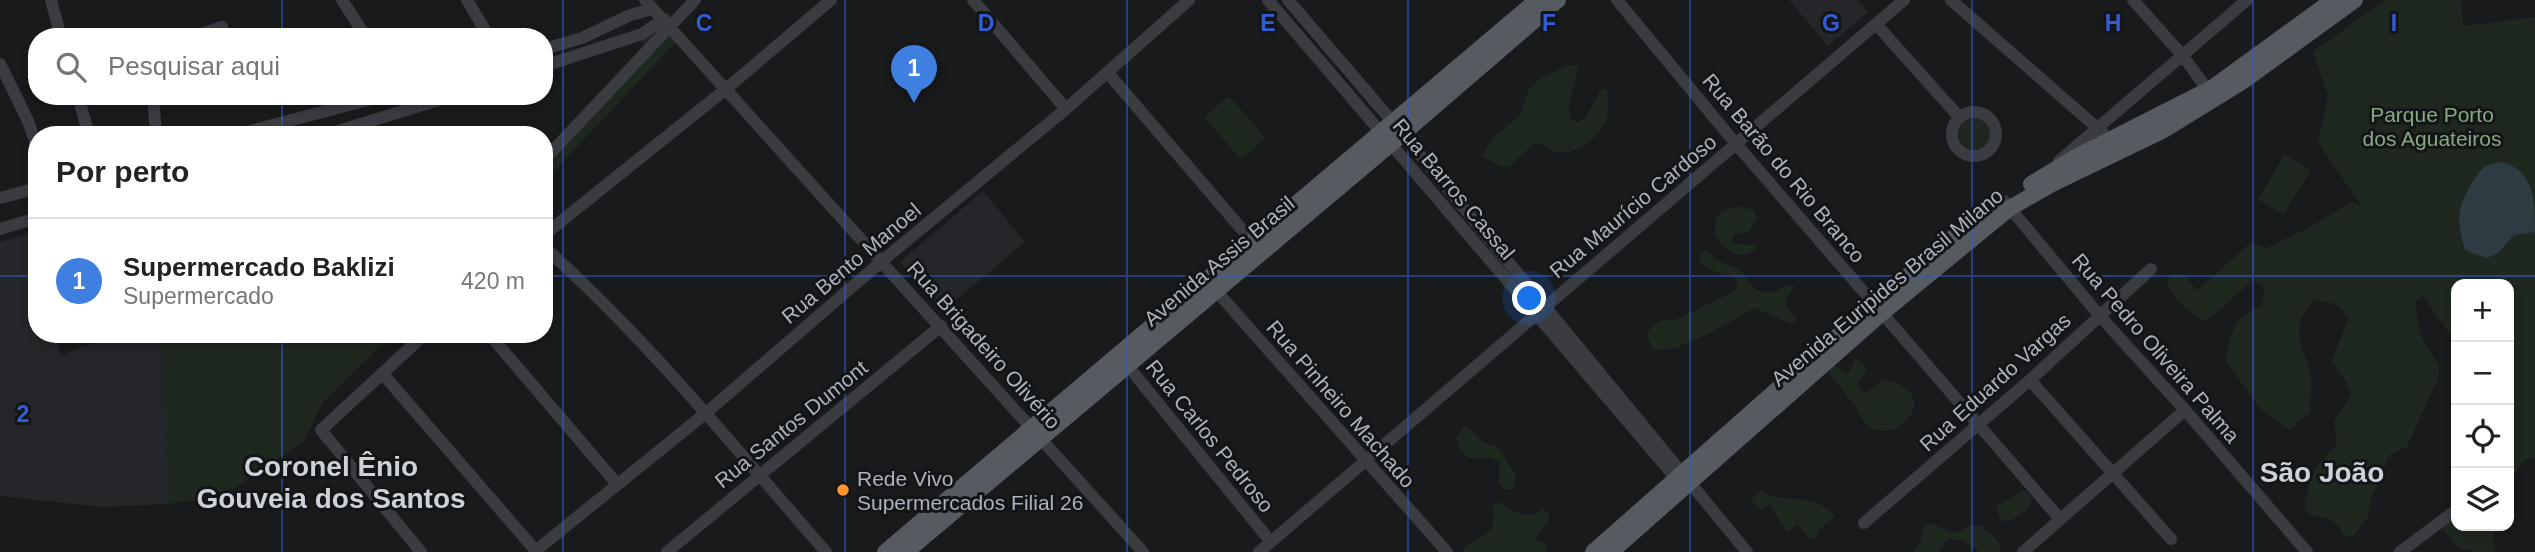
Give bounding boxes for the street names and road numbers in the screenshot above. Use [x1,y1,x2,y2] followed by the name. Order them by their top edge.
[1698,69,1870,267] street label: Rua Barão do Rio Branco
[1389,114,1519,264] street label: Rua Barros Cassal
[1545,130,1721,282] street label: Rua Maurício Cardoso
[1767,183,2007,391] street label: Avenida Euripides Brasil Milano
[1139,192,1299,330] street label: Avenida Assis Brasil
[777,198,925,328] street label: Rua Bento Manoel
[2068,249,2245,447] street label: Rua Pedro Oliveira Palma
[903,257,1065,433] street label: Rua Brigadeiro Olivério
[1915,308,2075,456] street label: Rua Eduardo Vargas
[1262,316,1420,492] street label: Rua Pinheiro Machado
[710,355,872,492] street label: Rua Santos Dumont
[1142,355,1278,517] street label: Rua Carlos Pedroso

